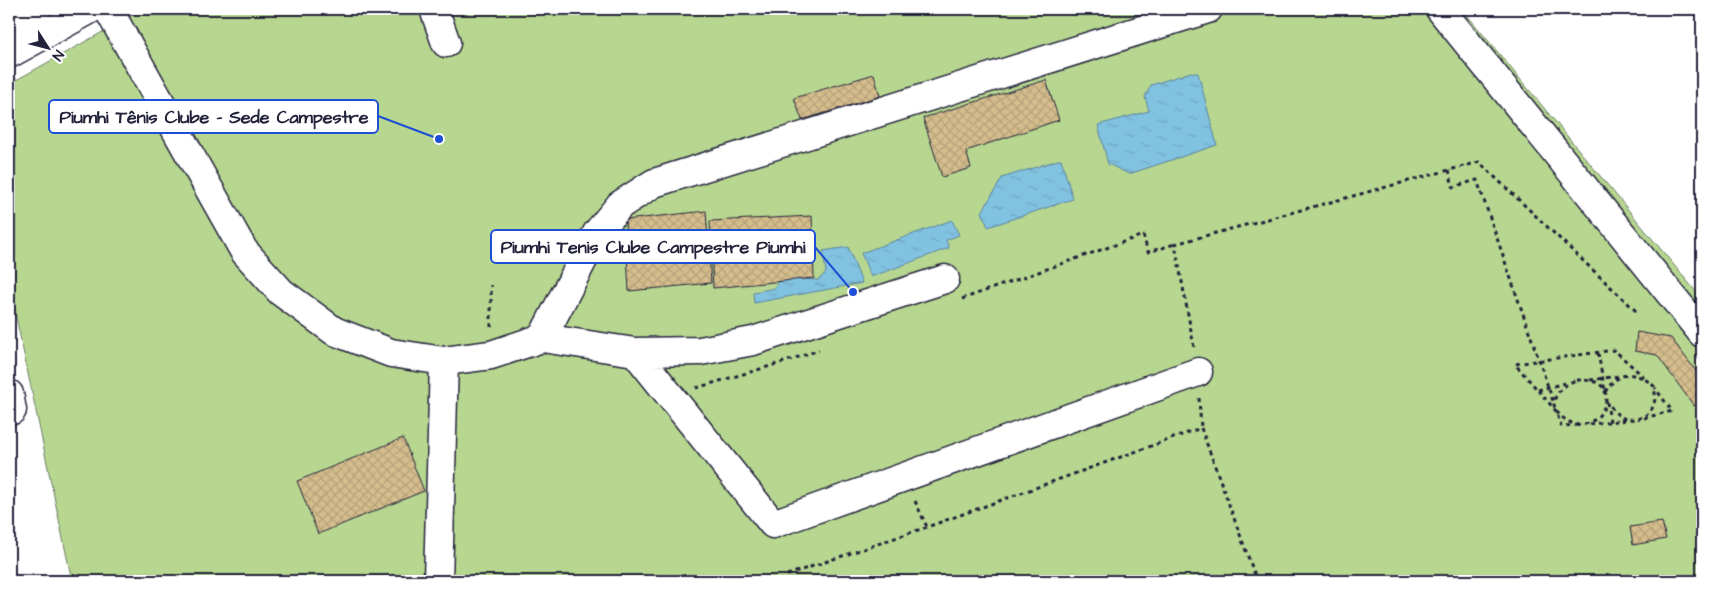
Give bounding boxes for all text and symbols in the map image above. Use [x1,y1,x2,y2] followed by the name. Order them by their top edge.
[22,22,72,72] north arrow
[47,46,68,65] text: N
[49,100,378,133] callout: Piumhi Tênis Clube - Sede Campestre
[60,105,369,130] text: Piumhi Tênis Clube - Sede Campestre
[491,230,815,263] callout: Piumhi Tenis Clube Campestre Piumhi
[501,235,806,260] text: Piumhi Tenis Clube Campestre Piumhi

